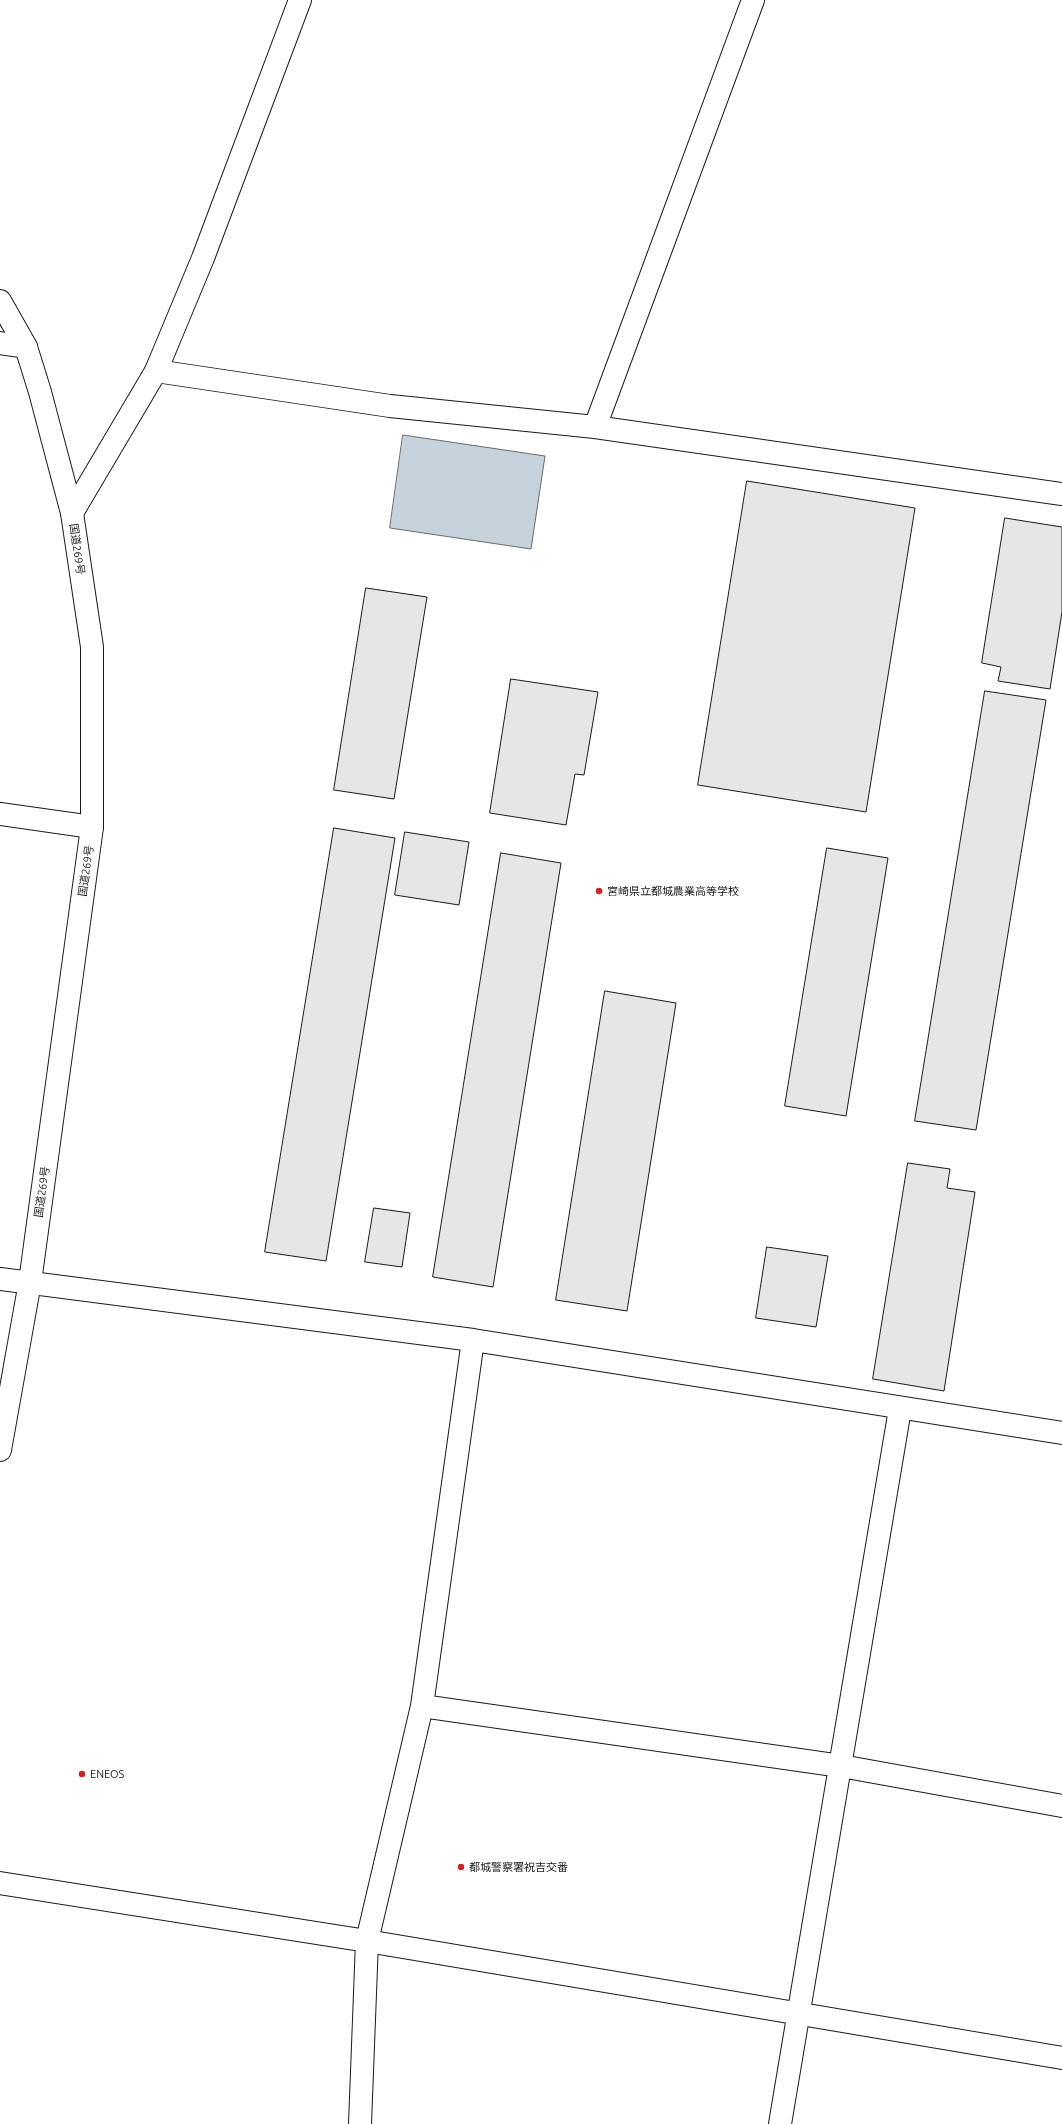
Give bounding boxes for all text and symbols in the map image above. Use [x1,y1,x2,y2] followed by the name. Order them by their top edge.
[67,523,87,575] street label: 国道269号
[76,845,96,897] street label: 国道269号
[607,884,739,898] place label: 宮崎県立都城農業高等学校
[594,886,604,896] marker: 宮崎県立都城農業高等学校
[32,1166,52,1218] street label: 国道269号
[90,1767,124,1781] place label: ENEOS
[77,1769,87,1779] marker: ENEOS
[469,1860,568,1874] place label: 都城警察署祝吉交番
[456,1862,466,1872] marker: 都城警察署祝吉交番

